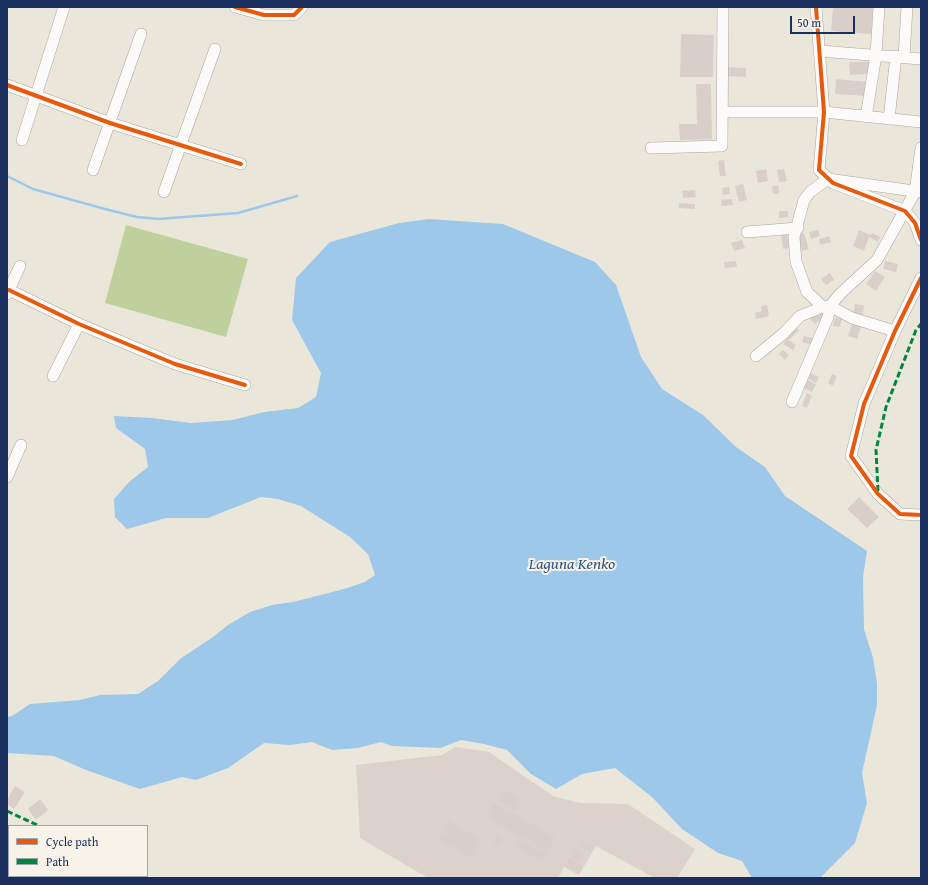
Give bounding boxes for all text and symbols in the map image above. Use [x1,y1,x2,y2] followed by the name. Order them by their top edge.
[792,8,857,34] scale bar
[797,14,821,31] text: 50 m
[529,555,615,575] water label: Laguna Kenko
[8,825,148,877] legend
[46,833,98,850] text: Cycle path
[46,853,69,870] text: Path

